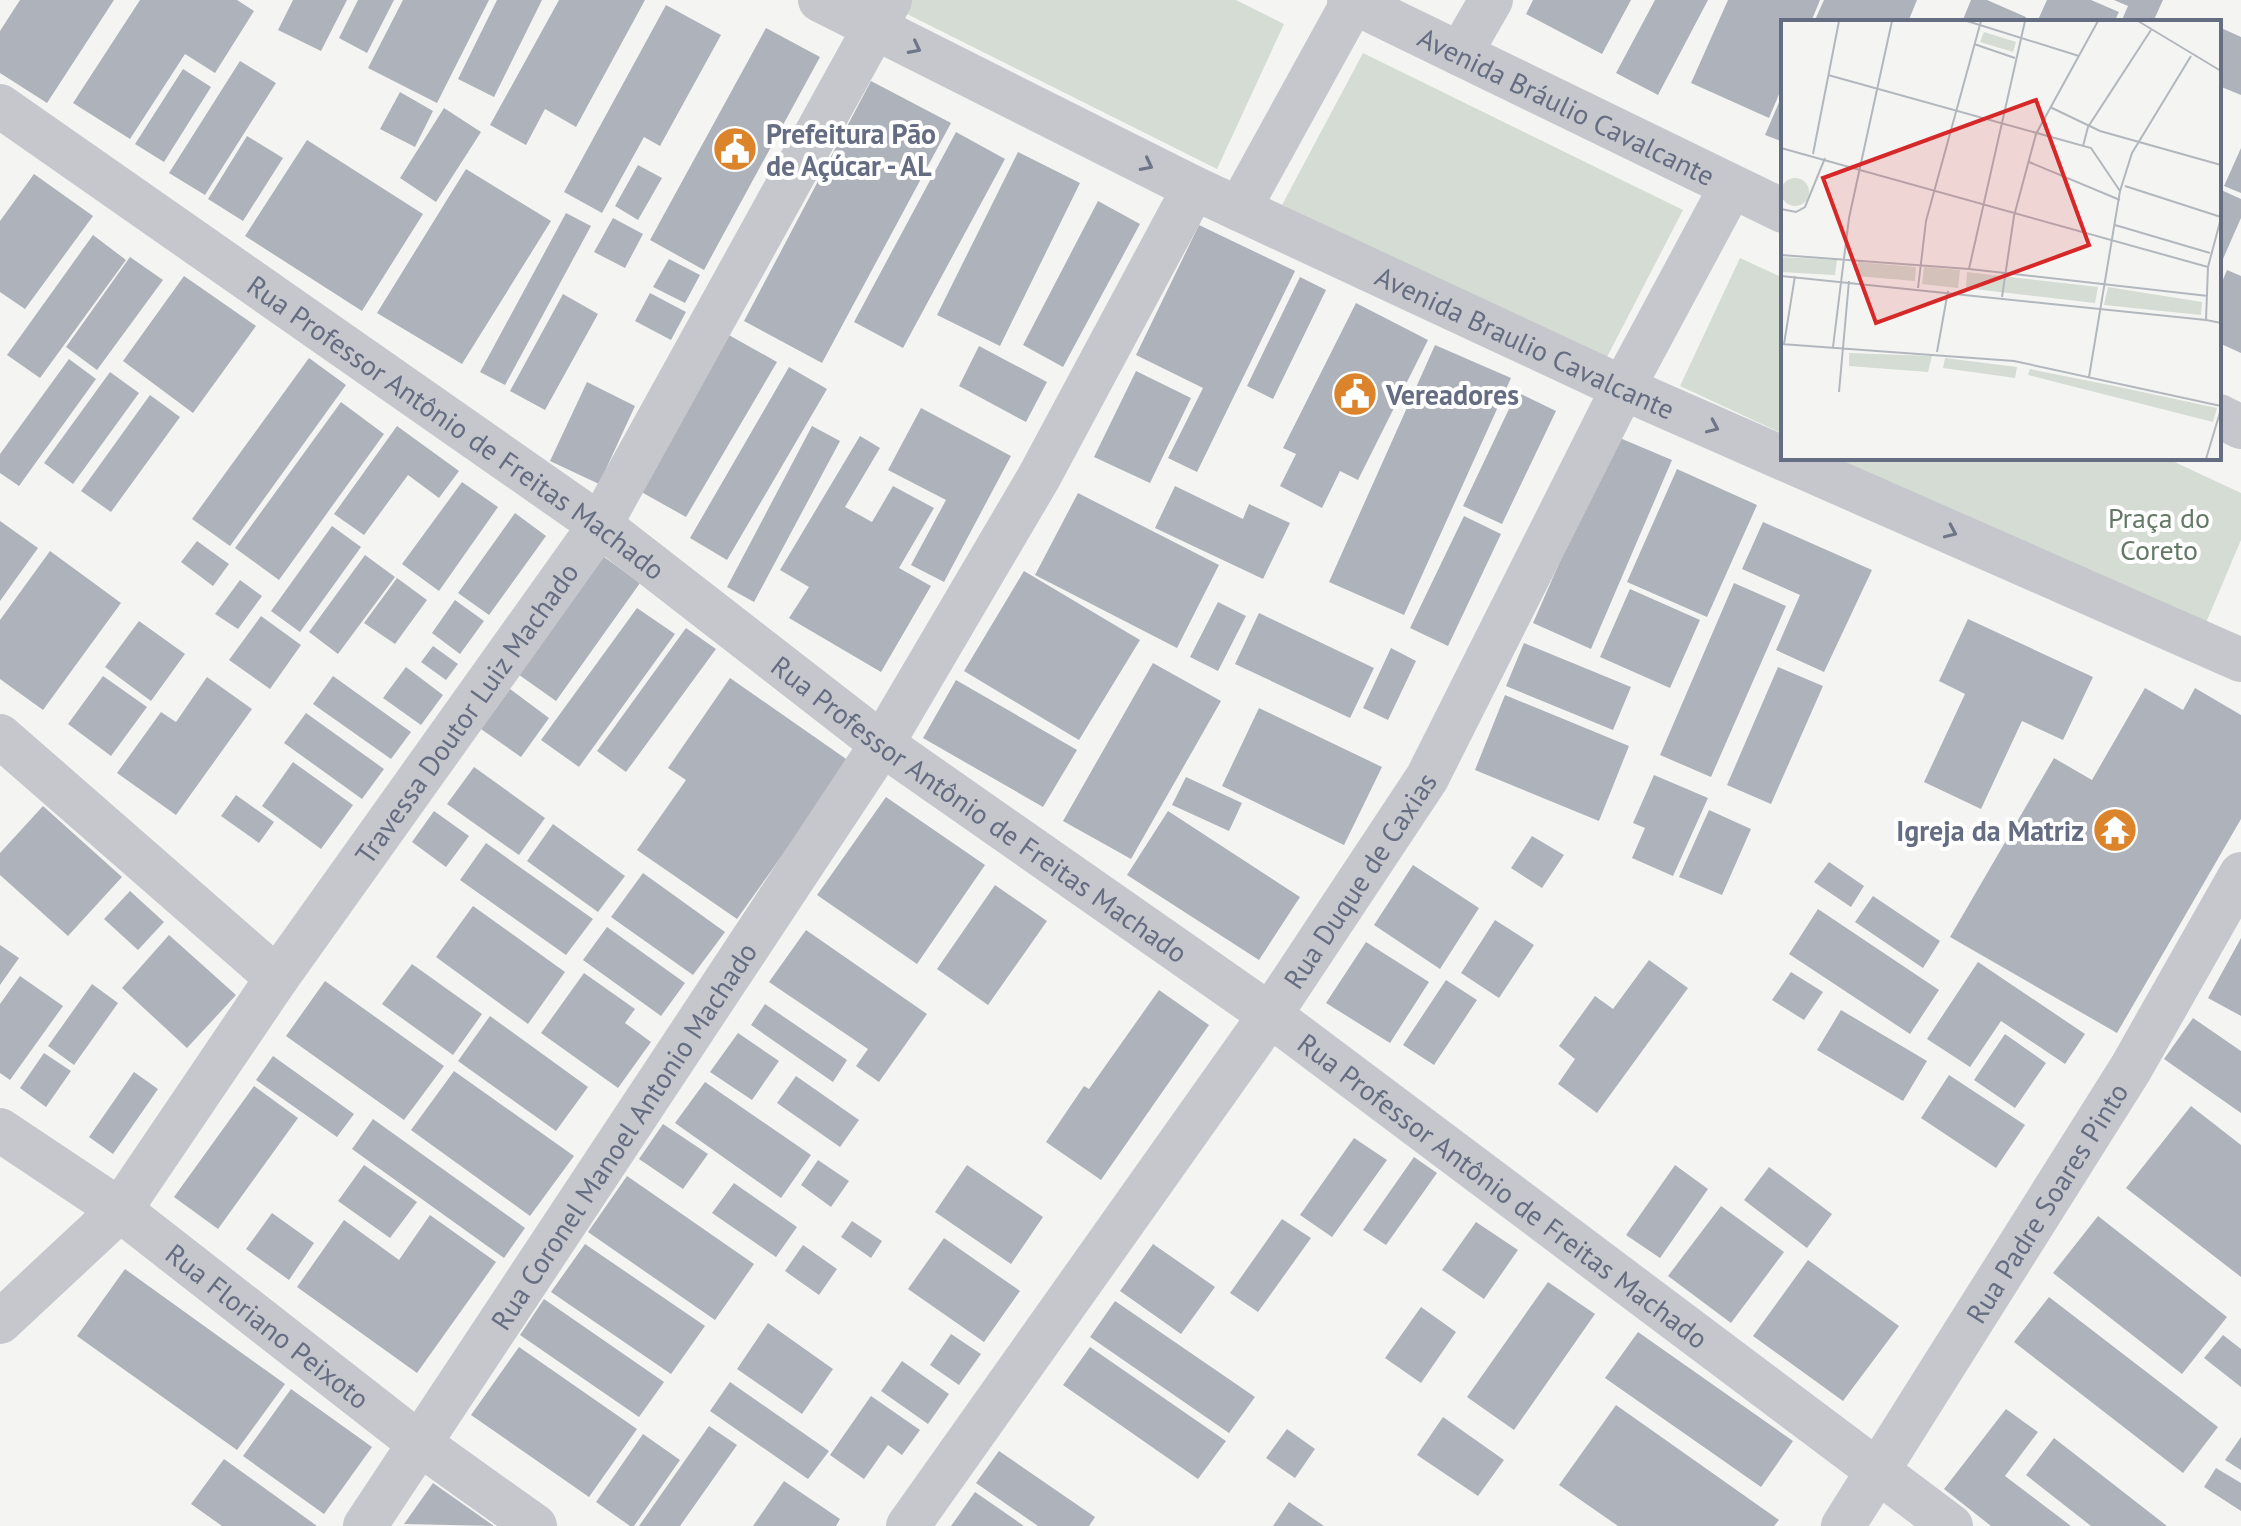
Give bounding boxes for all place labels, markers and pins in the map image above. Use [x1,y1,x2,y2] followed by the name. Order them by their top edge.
[766,115,936,184] place label: Prefeitura Pão de Açúcar - AL
[711,125,759,173] public building icon: Prefeitura Pão de Açúcar - AL
[1331,370,1379,418] public building icon: Vereadores
[1385,376,1519,413] place label: Vereadores
[2091,806,2139,854] temple icon: Igreja da Matriz
[1896,812,2084,849] place label: Igreja da Matriz

